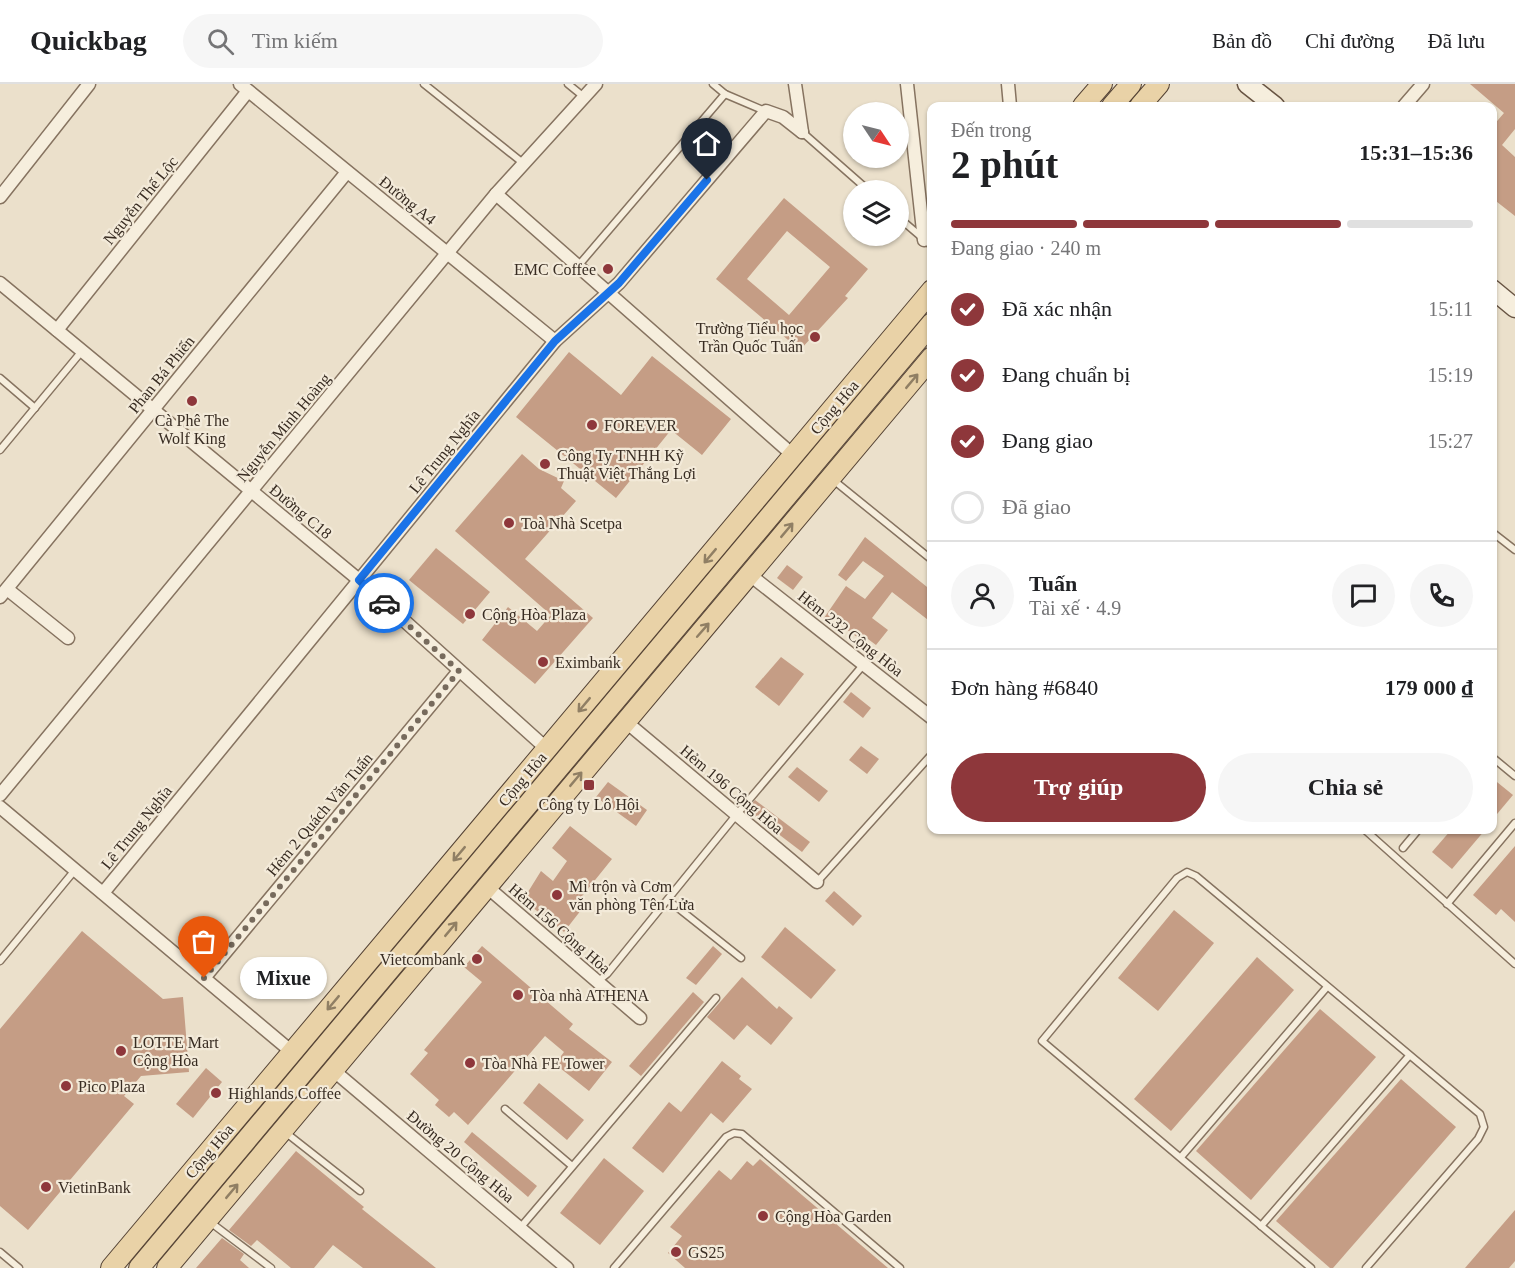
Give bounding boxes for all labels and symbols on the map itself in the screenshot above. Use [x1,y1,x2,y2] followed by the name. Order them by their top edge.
[843,102,909,168] north arrow
[681,118,732,180] pin
[100,153,182,248] street label: Nguyễn Thế Lộc
[376,173,439,229] street label: Đường A4
[514,261,596,278] place label: EMC Coffee
[601,262,615,276] marker: EMC Coffee
[696,320,803,355] place label: Trường Tiểu học Trần Quốc Tuấn
[808,330,822,344] marker: Trường Tiểu học Trần Quốc Tuấn
[125,332,198,416] street label: Phan Bá Phiến
[233,370,334,486] street label: Nguyễn Minh Hoàng
[905,374,919,389] one-way arrow
[807,377,863,438] street label: Cộng Hòa
[185,394,199,408] marker: Cà Phê The Wolf King
[406,406,484,497] street label: Lê Trung Nghĩa
[155,412,229,448] place label: Cà Phê The Wolf King
[604,417,677,434] place label: FOREVER
[585,418,599,432] marker: FOREVER
[557,447,696,483] place label: Công Ty TNHH Kỹ Thuật Việt Thắng Lợi
[538,457,552,471] marker: Công Ty TNHH Kỹ Thuật Việt Thắng Lợi
[266,481,335,543] street label: Đường C18
[521,515,622,533] place label: Toà Nhà Scetpa
[502,516,516,530] marker: Toà Nhà Scetpa
[780,523,794,538] one-way arrow
[703,548,717,563] one-way arrow
[354,573,414,633] courier
[794,587,907,680] street label: Hẻm 232 Cộng Hòa
[482,606,586,624] place label: Cộng Hòa Plaza
[463,607,477,621] marker: Cộng Hòa Plaza
[696,622,709,638] one-way arrow
[555,654,621,671] place label: Eximbank
[536,655,550,669] marker: Eximbank
[577,697,591,712] one-way arrow
[676,742,786,838] street label: Hẻm 196 Cộng Hòa
[263,749,376,879] street label: Hẻm 2 Quách Văn Tuấn
[495,749,551,810] street label: Cộng Hòa
[569,772,583,787] one-way arrow
[582,778,596,792] marker: Công ty Lô Hội
[98,782,176,873] street label: Lê Trung Nghĩa
[539,796,640,814] place label: Công ty Lô Hội
[452,846,466,861] one-way arrow
[569,878,694,914] place label: Mì trộn và Cơm văn phòng Tên Lửa
[505,880,614,978] street label: Hẻm 156 Cộng Hòa
[550,888,564,902] marker: Mì trộn và Cơm văn phòng Tên Lửa
[178,916,229,978] pin
[444,921,457,937] one-way arrow
[380,951,465,968] place label: Vietcombank
[470,952,484,966] marker: Vietcombank
[240,957,327,999] callout: Mixue
[530,987,650,1004] place label: Tòa nhà ATHENA
[511,988,525,1002] marker: Tòa nhà ATHENA
[327,995,340,1011] one-way arrow
[133,1034,219,1070] place label: LOTTE Mart Cộng Hòa
[114,1044,128,1058] marker: LOTTE Mart Cộng Hòa
[482,1055,605,1072] place label: Tòa Nhà FE Tower
[463,1056,477,1070] marker: Tòa Nhà FE Tower
[78,1078,145,1095] place label: Pico Plaza
[59,1079,73,1093] marker: Pico Plaza
[228,1085,341,1103] place label: Highlands Coffee
[209,1086,223,1100] marker: Highlands Coffee
[403,1107,517,1207] street label: Đường 20 Cộng Hòa
[182,1121,238,1182] street label: Cộng Hòa
[58,1179,131,1196] place label: VietinBank
[39,1180,53,1194] marker: VietinBank
[225,1184,239,1199] one-way arrow
[775,1208,891,1226] place label: Cộng Hòa Garden
[756,1209,770,1223] marker: Cộng Hòa Garden
[688,1244,724,1261] place label: GS25
[669,1245,683,1259] marker: GS25

